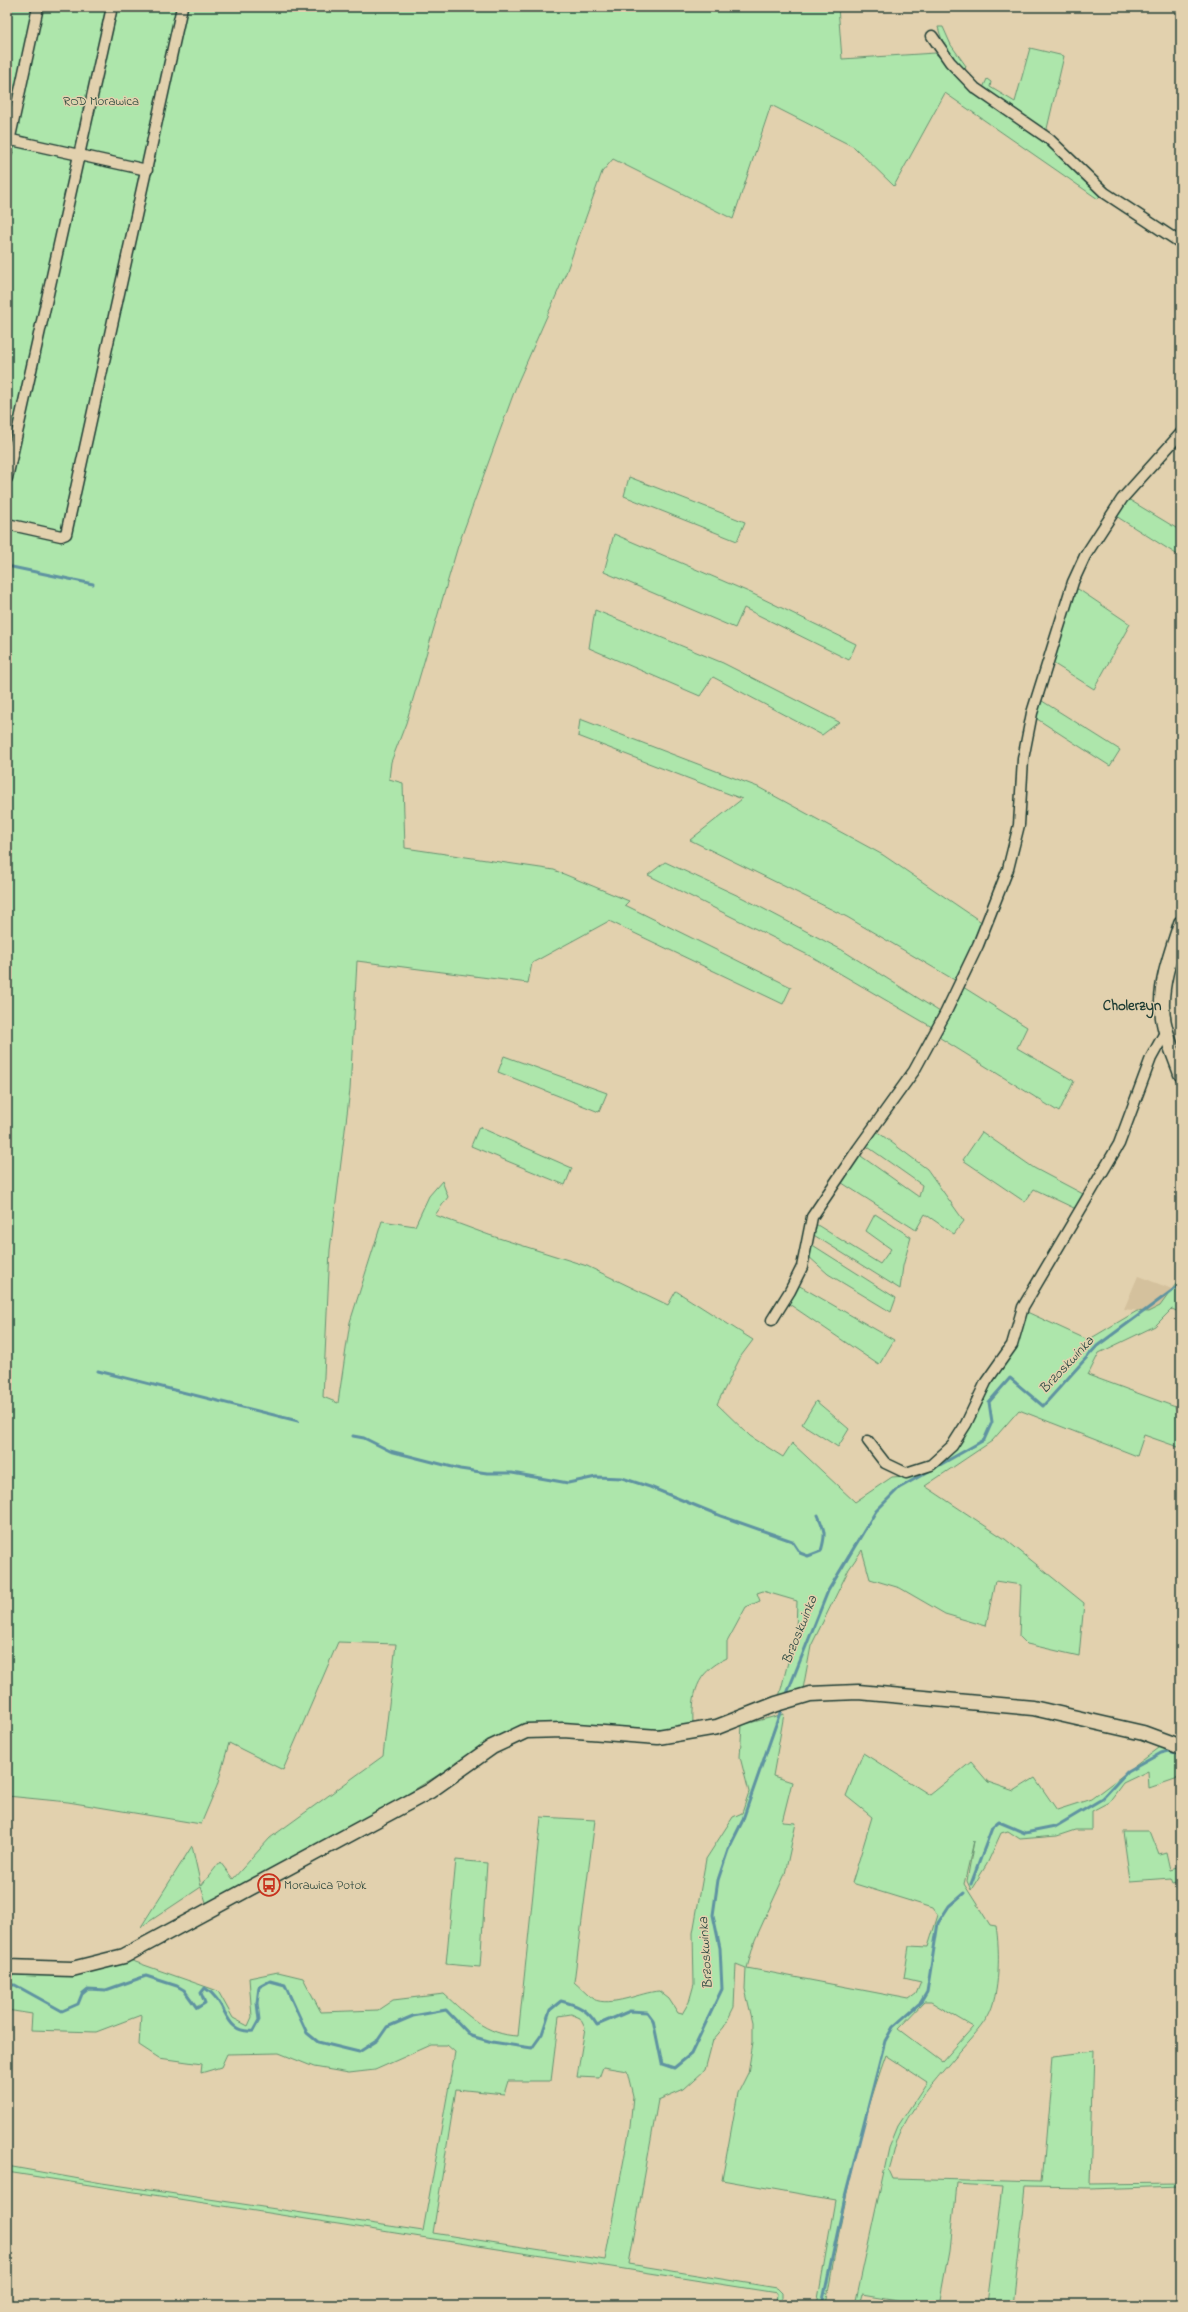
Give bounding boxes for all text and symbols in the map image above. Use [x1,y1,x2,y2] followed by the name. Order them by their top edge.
[63,92,139,111] park label: ROD Morawica
[1103,995,1162,1019] district label: Cholerzyn
[1035,1331,1100,1399] water label: Brzoskwinka
[777,1592,823,1668] water label: Brzoskwinka
[256,1872,282,1898] bus stop icon: Morawica Potok
[284,1876,367,1895] place label: Morawica Potok
[693,1916,719,1990] water label: Brzoskwinka

